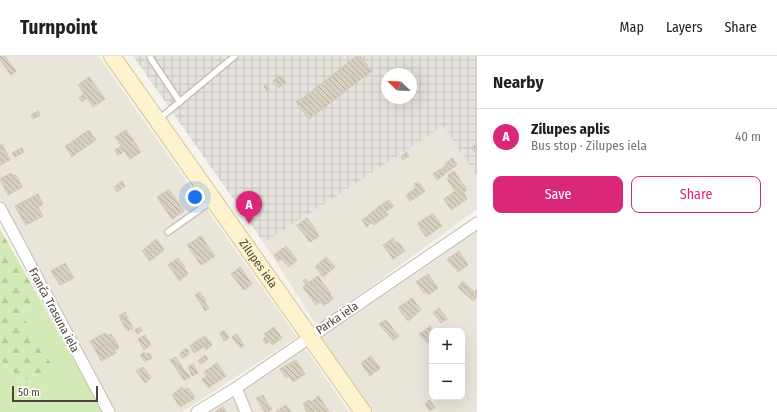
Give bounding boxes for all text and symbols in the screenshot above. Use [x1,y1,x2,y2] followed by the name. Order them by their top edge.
[20,16,97,39] text: Turnpoint
[620,19,644,36] text: Map
[666,19,702,36] text: Layers
[724,19,757,36] text: Share
[381,68,417,104] north arrow
[493,72,544,93] text: Nearby
[531,120,610,138] text: Zilupes aplis
[502,129,510,144] text: A
[735,129,761,144] text: 40 m
[531,138,647,153] text: Bus stop · Zilupes iela
[493,176,623,213] button: Save
[631,176,761,213] button: Share
[185,187,205,207] your location
[236,191,262,224] pin: A
[236,237,280,291] street label: Zilupes iela
[26,265,82,355] street label: Franča Trasuna iela
[313,299,361,337] street label: Parka iela
[429,328,465,400] map controls
[429,328,465,364] button: +
[429,364,465,400] button: −
[12,384,98,403] scale bar
[18,386,40,399] text: 50 m

